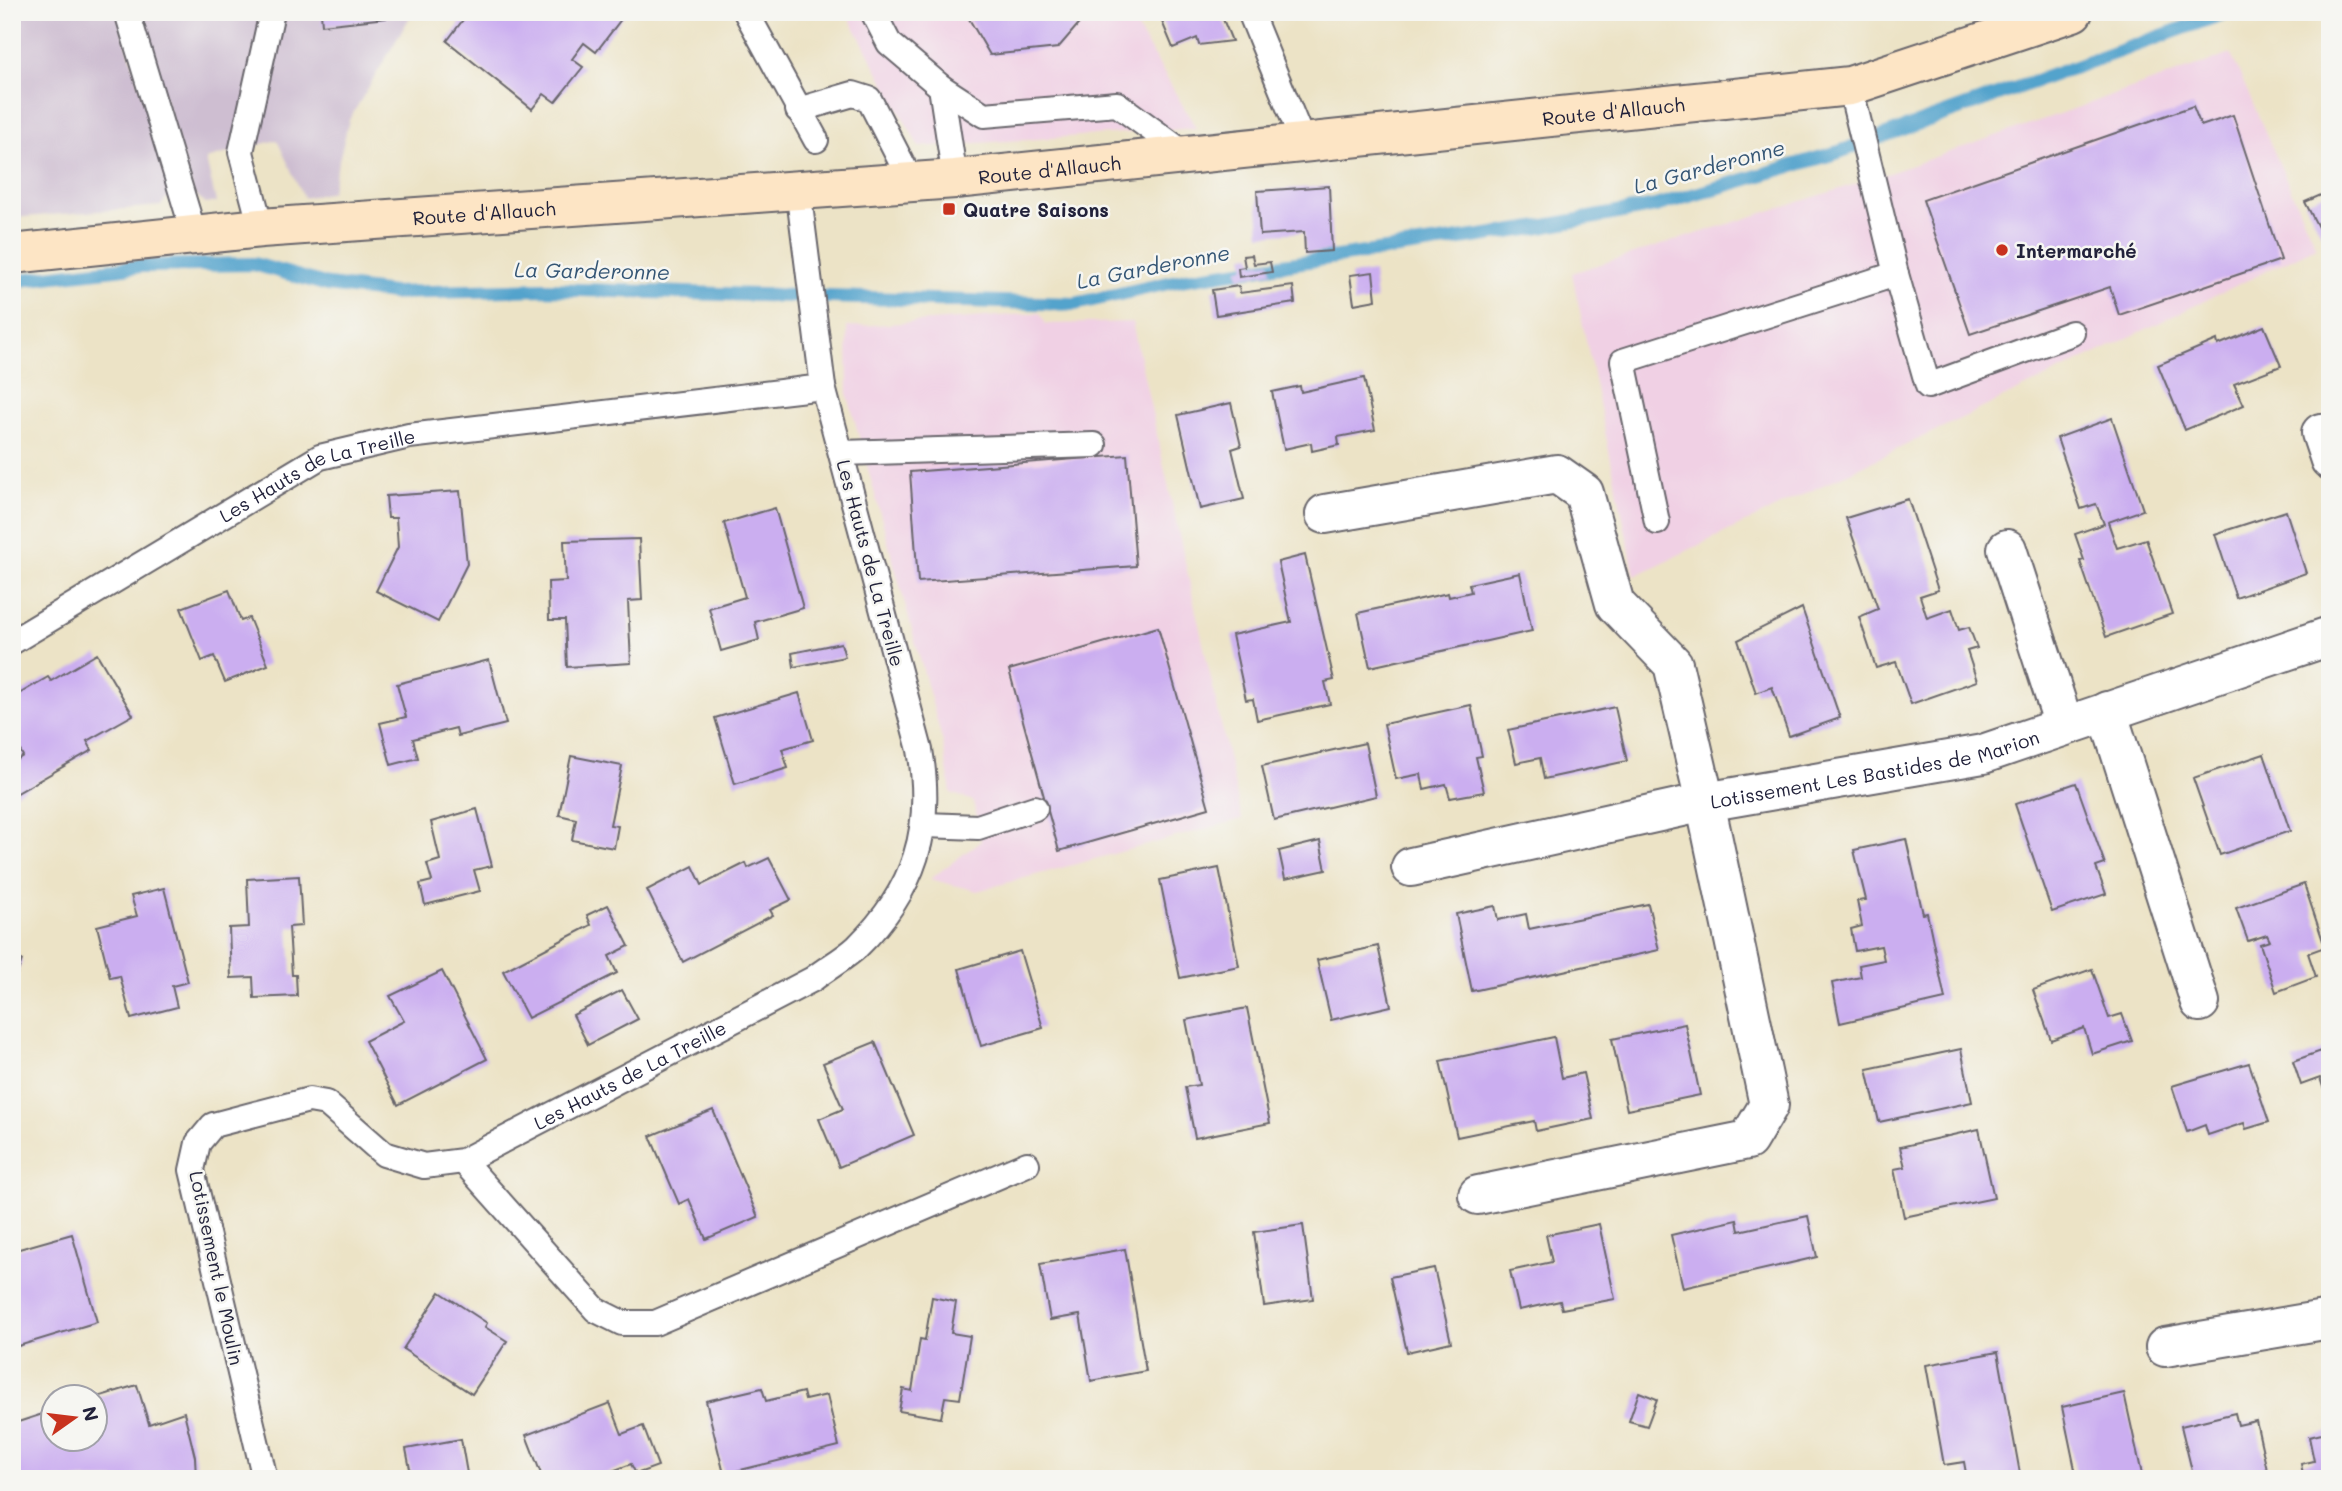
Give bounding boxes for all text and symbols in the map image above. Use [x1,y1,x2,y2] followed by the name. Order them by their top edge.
[1541,91,1686,130] street label: Route d'Allauch
[1630,133,1788,199] water label: La Garderonne
[977,149,1122,189] street label: Route d'Allauch
[412,195,556,230] street label: Route d'Allauch
[963,197,1109,222] place label: Quatre Saisons
[941,201,957,217] marker: Quatre Saisons
[1074,238,1232,294] water label: La Garderonne
[2016,238,2137,263] place label: Intermarché
[1994,242,2010,258] marker: Intermarché
[514,255,670,285] water label: La Garderonne
[214,423,416,527] street label: Les Hauts de La Treille
[831,457,911,669] street label: Les Hauts de La Treille
[1708,723,2042,813] street label: Lotissement Les Bastides de Marion
[529,1014,730,1135] street label: Les Hauts de La Treille
[184,1169,250,1367] street label: Lotissement le Moulin
[38,1382,108,1452] north arrow
[77,1404,105,1424] text: N

